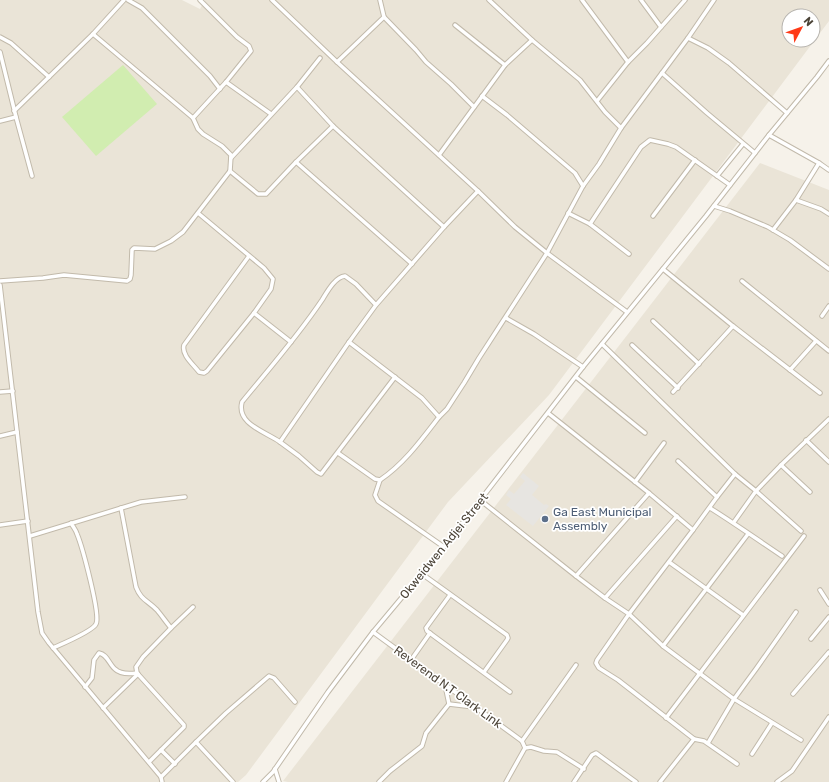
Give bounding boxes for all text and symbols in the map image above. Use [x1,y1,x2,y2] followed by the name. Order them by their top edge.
[781,8,821,48] north arrow
[801,15,816,29] text: N
[397,490,491,602] street label: Okweidwen Adjei Street
[553,505,652,533] place label: Ga East Municipal Assembly
[540,514,550,524] marker: Ga East Municipal Assembly
[391,643,505,731] street label: Reverend N.T Clark Link

